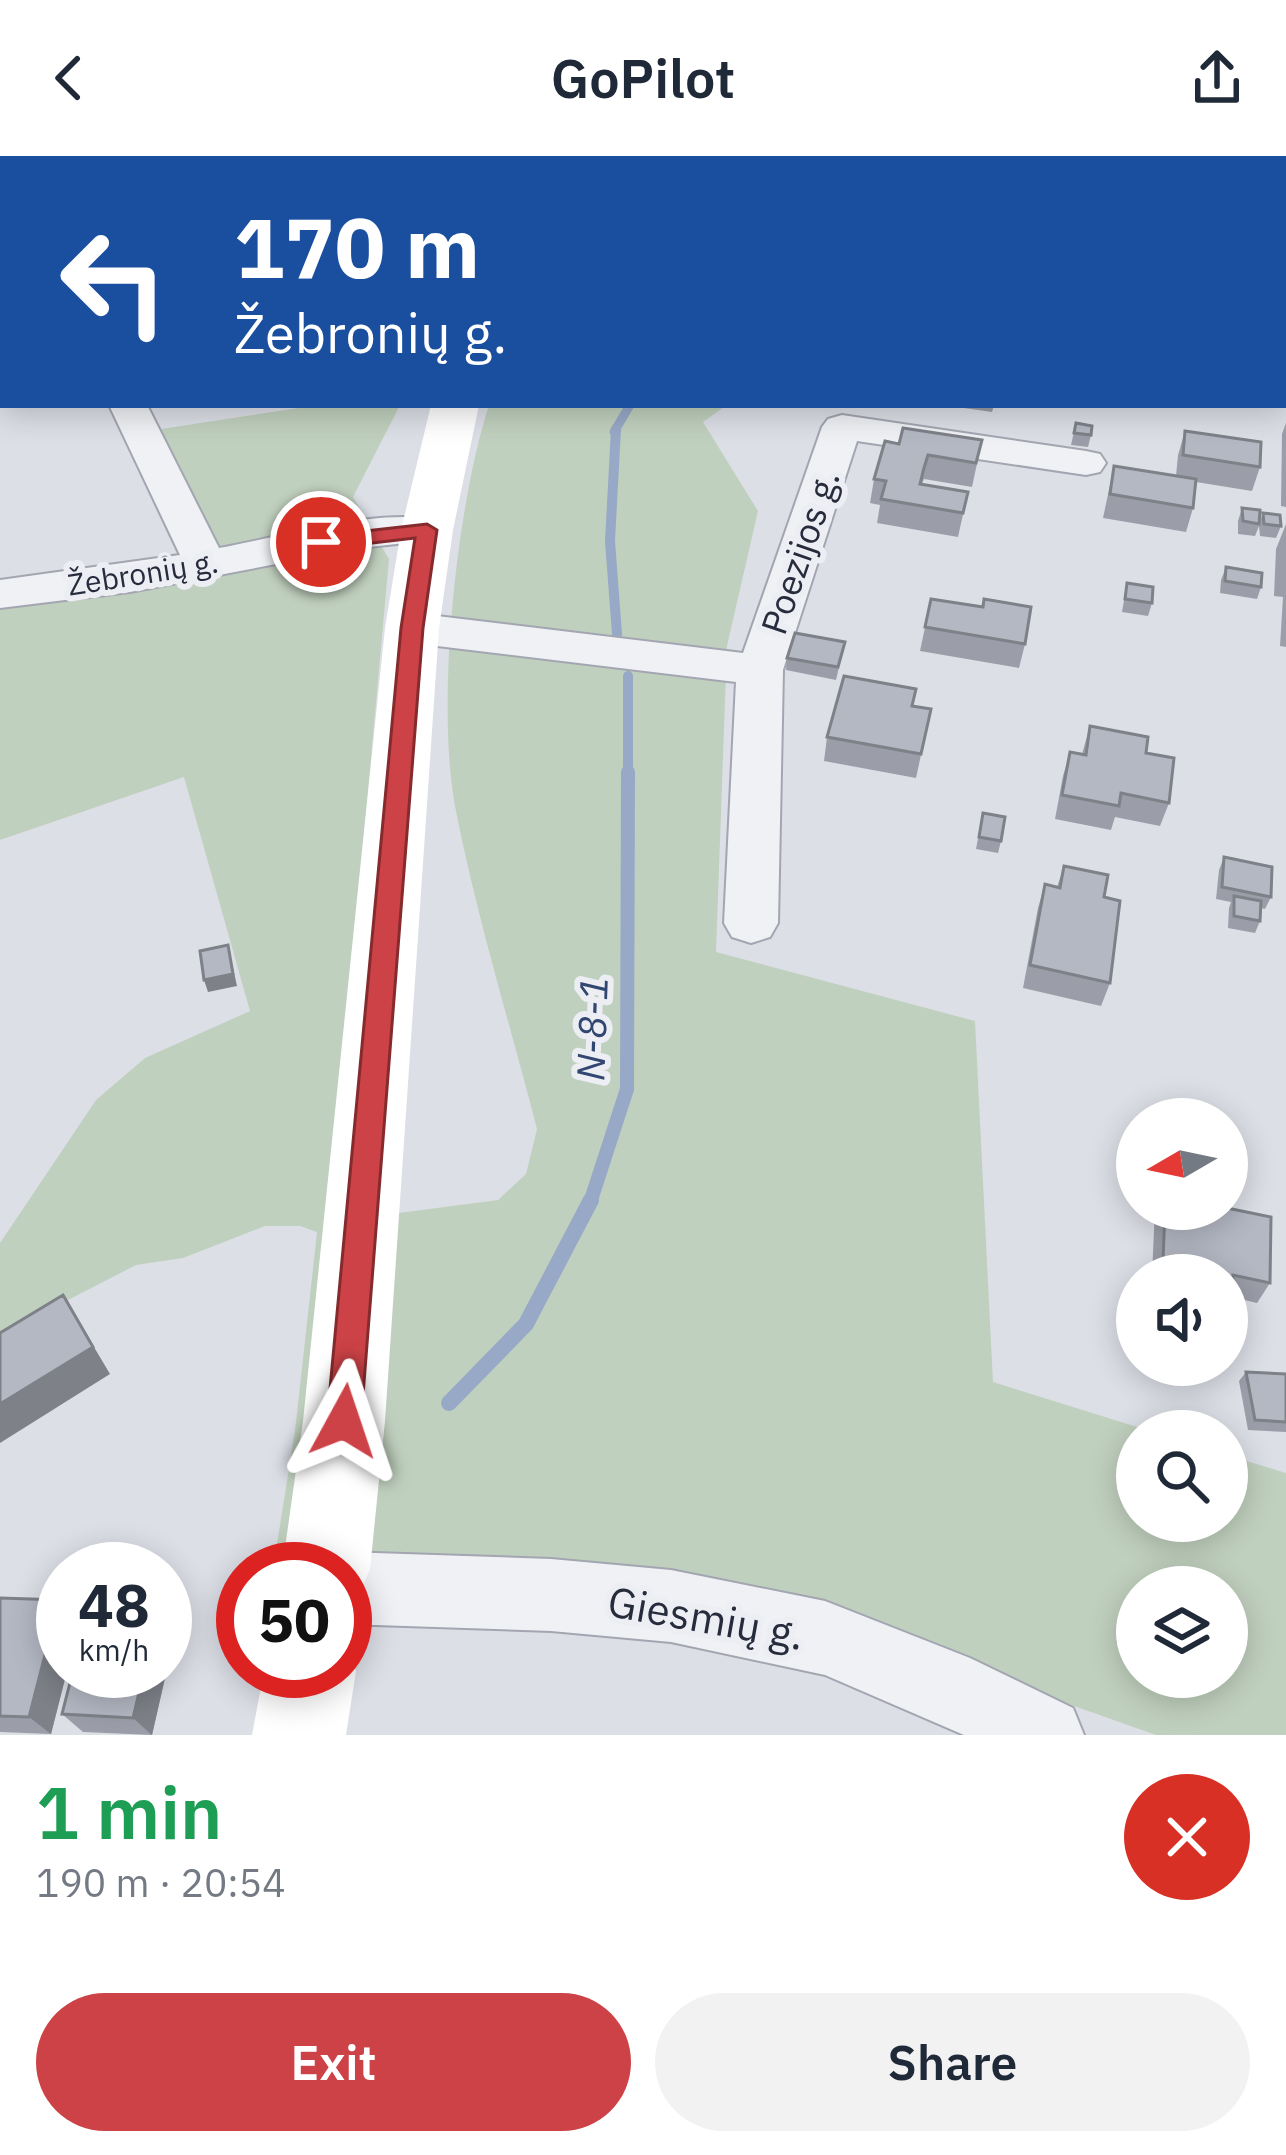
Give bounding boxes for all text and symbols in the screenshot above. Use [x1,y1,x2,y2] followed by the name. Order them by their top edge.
[551,43,735,113] text: GoPilot
[36,45,102,111] icon: back
[1184,45,1250,111] icon: share
[234,192,480,301] text: 170 m
[36,204,192,360] icon: left
[234,298,507,368] text: Žebronių g.
[749,463,850,640] street label: Poezijos g.
[270,491,372,593] pin
[288,509,354,575] icon: arrive
[65,541,221,604] street label: Žebronių g.
[564,976,619,1082] water label: N-8-1
[1116,1098,1248,1230] north arrow
[1116,1098,1248,1698] map controls
[1116,1254,1248,1386] button: sound
[281,1358,407,1484] position arrow
[1116,1410,1248,1542] button: search
[216,1542,372,1698] speed limit sign: 50
[78,1565,150,1644] text: 48
[1116,1566,1248,1698] button: layers
[604,1573,809,1662] street label: Giesmių g.
[79,1630,149,1669] text: km/h
[36,1765,222,1859] text: 1 min
[1124,1774,1250,1900] button: close
[36,1857,286,1908] text: 190 m · 20:54
[36,1993,631,2131] button: Exit
[655,1993,1250,2131] button: Share

